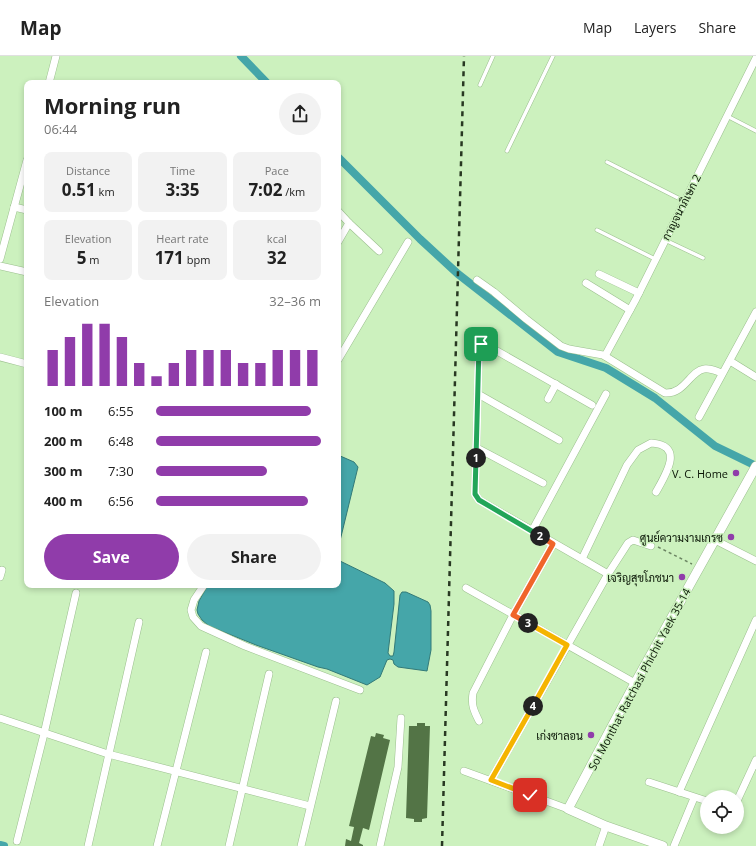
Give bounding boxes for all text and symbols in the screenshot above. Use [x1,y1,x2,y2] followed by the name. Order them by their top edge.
[20,15,61,41] text: Map
[583,18,612,37] text: Map
[634,18,676,37] text: Layers
[698,18,736,37] text: Share
[44,90,181,120] text: Morning run
[279,93,321,135] button: share
[44,120,77,138] text: 06:44
[66,163,110,178] text: Distance
[170,163,195,178] text: Time
[265,163,289,178] text: Pace
[658,171,704,243] street label: กาญจนาภิเษก 2
[62,178,96,201] text: 0.51
[165,178,200,201] text: 3:35
[248,178,282,201] text: 7:02
[96,184,115,199] text: km
[282,184,305,199] text: /km
[65,231,112,246] text: Elevation
[156,231,209,246] text: Heart rate
[267,231,287,246] text: kcal
[77,246,87,269] text: 5
[155,246,184,269] text: 171
[267,246,287,269] text: 32
[87,252,100,267] text: m
[184,252,210,267] text: bpm
[44,292,99,310] text: Elevation
[269,292,321,310] text: 32–36 m
[464,327,498,361] pin
[470,333,492,355] icon: arrive
[44,402,82,420] text: 100 m
[108,402,134,420] text: 6:55
[44,432,82,450] text: 200 m
[108,432,134,450] text: 6:48
[466,448,486,468] pin: 1
[473,450,479,465] text: 1
[44,462,82,480] text: 300 m
[108,462,134,480] text: 7:30
[672,466,728,481] place label: V. C. Home
[731,468,741,478] marker: V. C. Home
[44,492,82,510] text: 400 m
[108,492,134,510] text: 6:56
[530,526,550,546] pin: 2
[537,528,543,543] text: 2
[640,530,723,546] place label: ศูนย์ความงามเกรซ
[726,532,736,542] marker: ศูนย์ความงามเกรซ
[44,534,179,580] button: Save
[187,534,321,580] button: Share
[607,570,674,587] place label: เจริญสุขโภชนา
[677,572,687,582] marker: เจริญสุขโภชนา
[584,585,694,773] street label: Soi Monthat Ratchasi Phichit Yaek 35-14
[518,613,538,633] pin: 3
[525,615,531,630] text: 3
[523,696,543,716] pin: 4
[530,698,536,713] text: 4
[536,728,583,743] place label: เก่งซาลอน
[586,730,596,740] marker: เก่งซาลอน
[513,778,547,812] pin
[519,784,541,806] icon: check
[700,790,744,834] map controls
[700,790,744,834] button: locate

